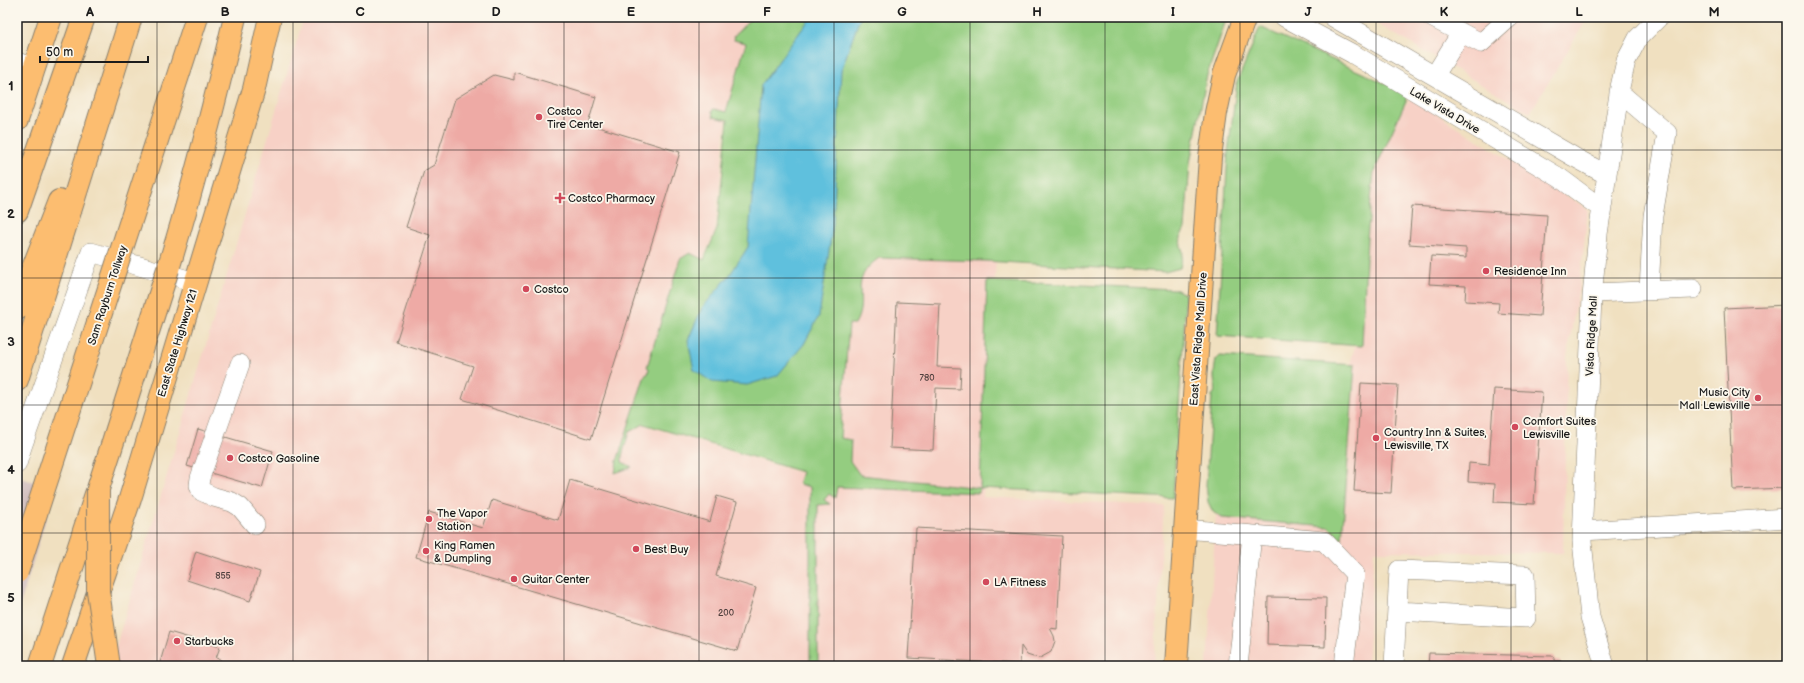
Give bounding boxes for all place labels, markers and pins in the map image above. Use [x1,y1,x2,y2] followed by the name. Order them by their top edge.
[547,105,604,131] place label: Costco Tire Center
[534,112,544,122] marker: Costco Tire Center
[568,192,655,205] place label: Costco Pharmacy
[555,193,565,203] marker: Costco Pharmacy
[1494,265,1567,278] place label: Residence Inn
[1481,266,1491,276] marker: Residence Inn
[534,283,569,296] place label: Costco
[521,284,531,294] marker: Costco
[1679,386,1750,412] place label: Music City Mall Lewisville
[1753,393,1763,403] marker: Music City Mall Lewisville
[1523,415,1597,441] place label: Comfort Suites Lewisville
[1510,422,1520,432] marker: Comfort Suites Lewisville
[1384,426,1487,452] place label: Country Inn & Suites, Lewisville, TX
[1371,433,1381,443] marker: Country Inn & Suites, Lewisville, TX
[238,452,320,465] place label: Costco Gasoline
[225,453,235,463] marker: Costco Gasoline
[437,507,488,533] place label: The Vapor Station
[424,514,434,524] marker: The Vapor Station
[434,539,495,565] place label: King Ramen & Dumpling
[644,543,689,556] place label: Best Buy
[631,544,641,554] marker: Best Buy
[421,546,431,556] marker: King Ramen & Dumpling
[522,573,590,586] place label: Guitar Center
[509,574,519,584] marker: Guitar Center
[994,576,1047,589] place label: LA Fitness
[981,577,991,587] marker: LA Fitness
[185,635,234,648] place label: Starbucks
[172,636,182,646] marker: Starbucks

